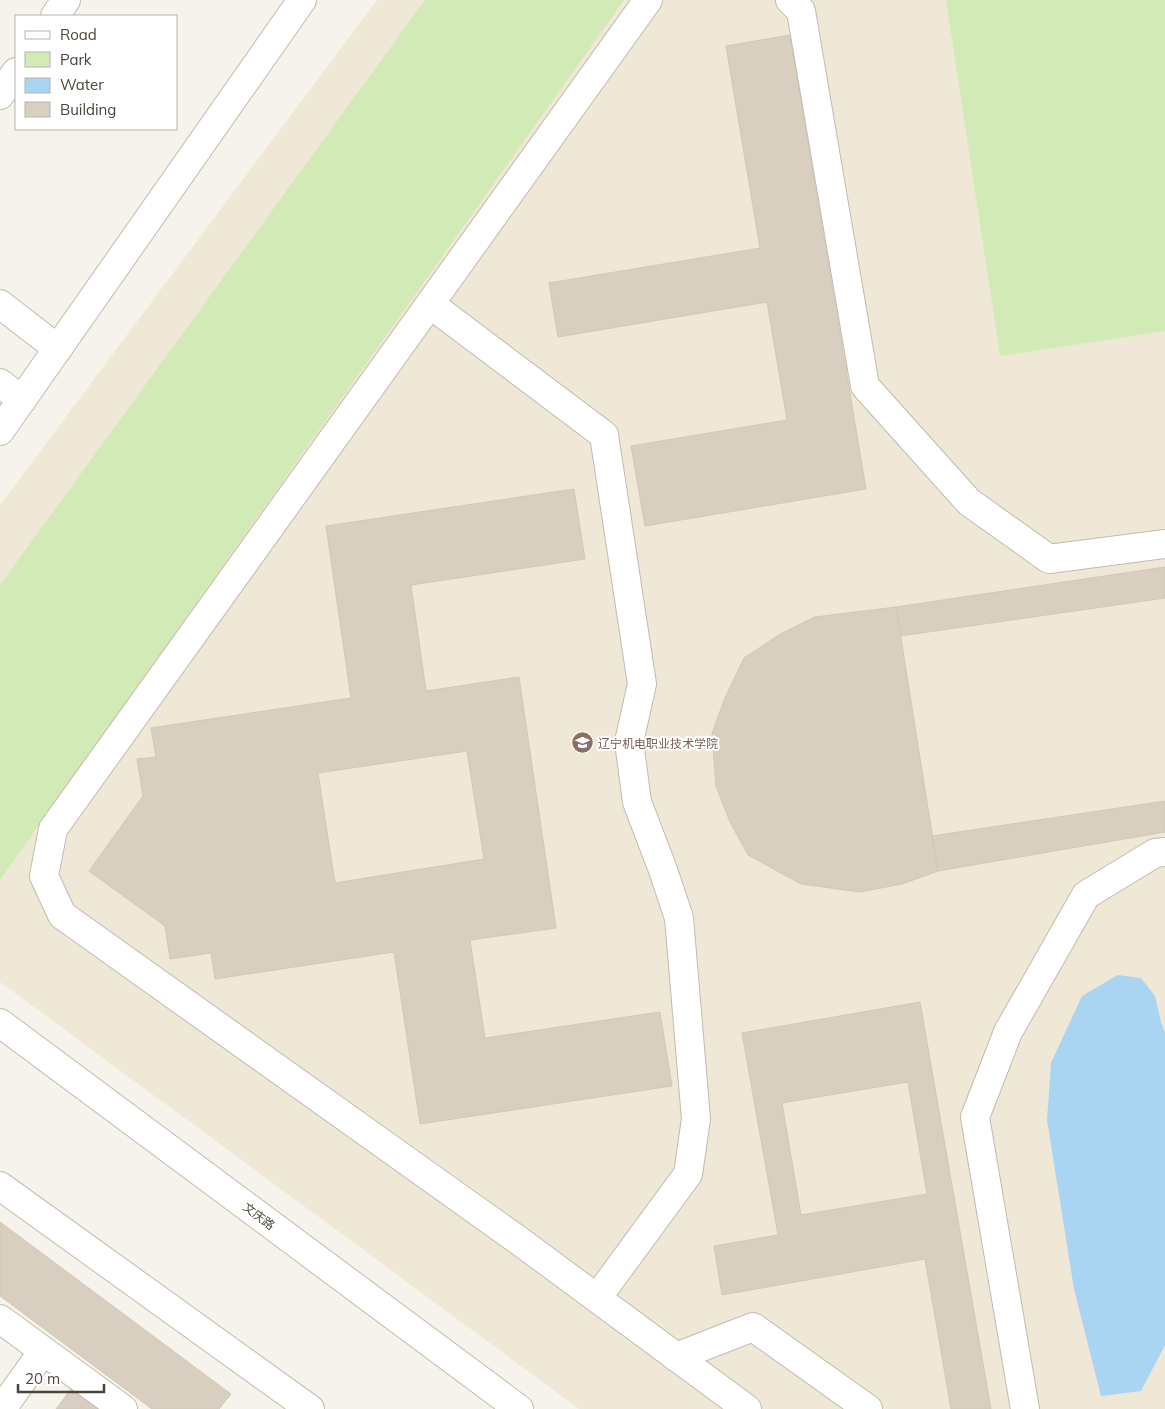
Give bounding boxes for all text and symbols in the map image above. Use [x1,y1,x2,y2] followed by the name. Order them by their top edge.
[15,15,178,130] legend
[60,25,97,44] text: Road
[60,50,92,69] text: Park
[60,75,104,94] text: Water
[60,100,116,119] text: Building
[570,731,594,755] school or university icon: 辽宁机电职业技术学院
[598,736,718,751] place label: 辽宁机电职业技术学院
[240,1199,278,1233] street label: 文庆路
[18,1362,104,1394] scale bar
[25,1369,60,1388] text: 20 m

